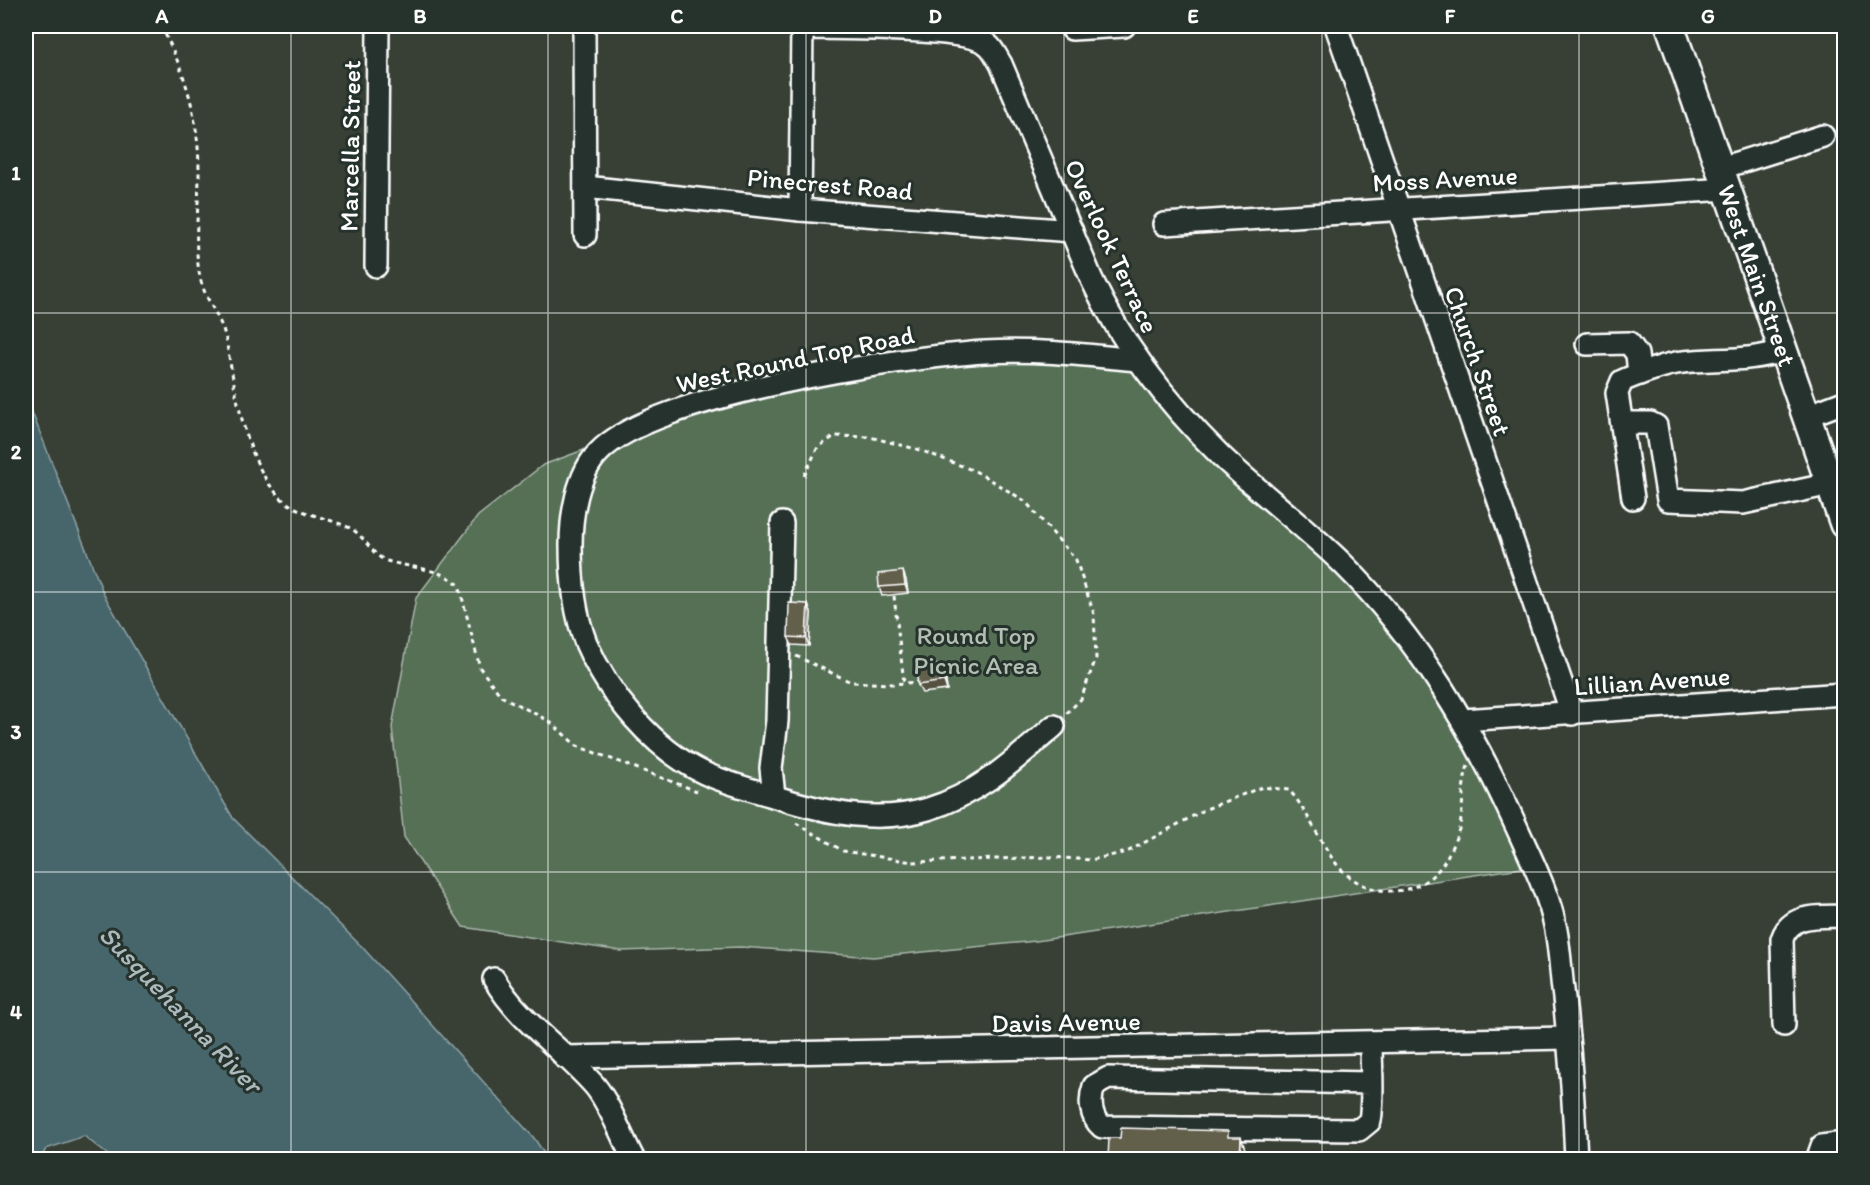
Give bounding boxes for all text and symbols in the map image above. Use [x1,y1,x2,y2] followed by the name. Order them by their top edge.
[155,4,169,28] text: A
[414,4,427,28] text: B
[671,4,684,28] text: C
[928,4,942,28] text: D
[1187,4,1199,28] text: E
[1445,4,1456,28] text: F
[1701,4,1715,28] text: G
[333,60,367,232] street label: Marcella Street
[1058,154,1166,338] street label: Overlook Terrace
[1372,159,1518,199] street label: Moss Avenue
[11,161,21,185] text: 1
[746,161,914,207] street label: Pinecrest Road
[1711,180,1804,371] street label: West Main Street
[1437,282,1519,440] street label: Church Street
[673,318,917,400] street label: West Round Top Road
[11,440,22,464] text: 2
[913,619,1039,681] park label: Round Top Picnic Area
[1573,660,1731,702] street label: Lillian Avenue
[11,720,22,744] text: 3
[93,918,272,1102] water label: Susquehanna River
[10,1000,22,1024] text: 4
[991,1005,1141,1039] street label: Davis Avenue

